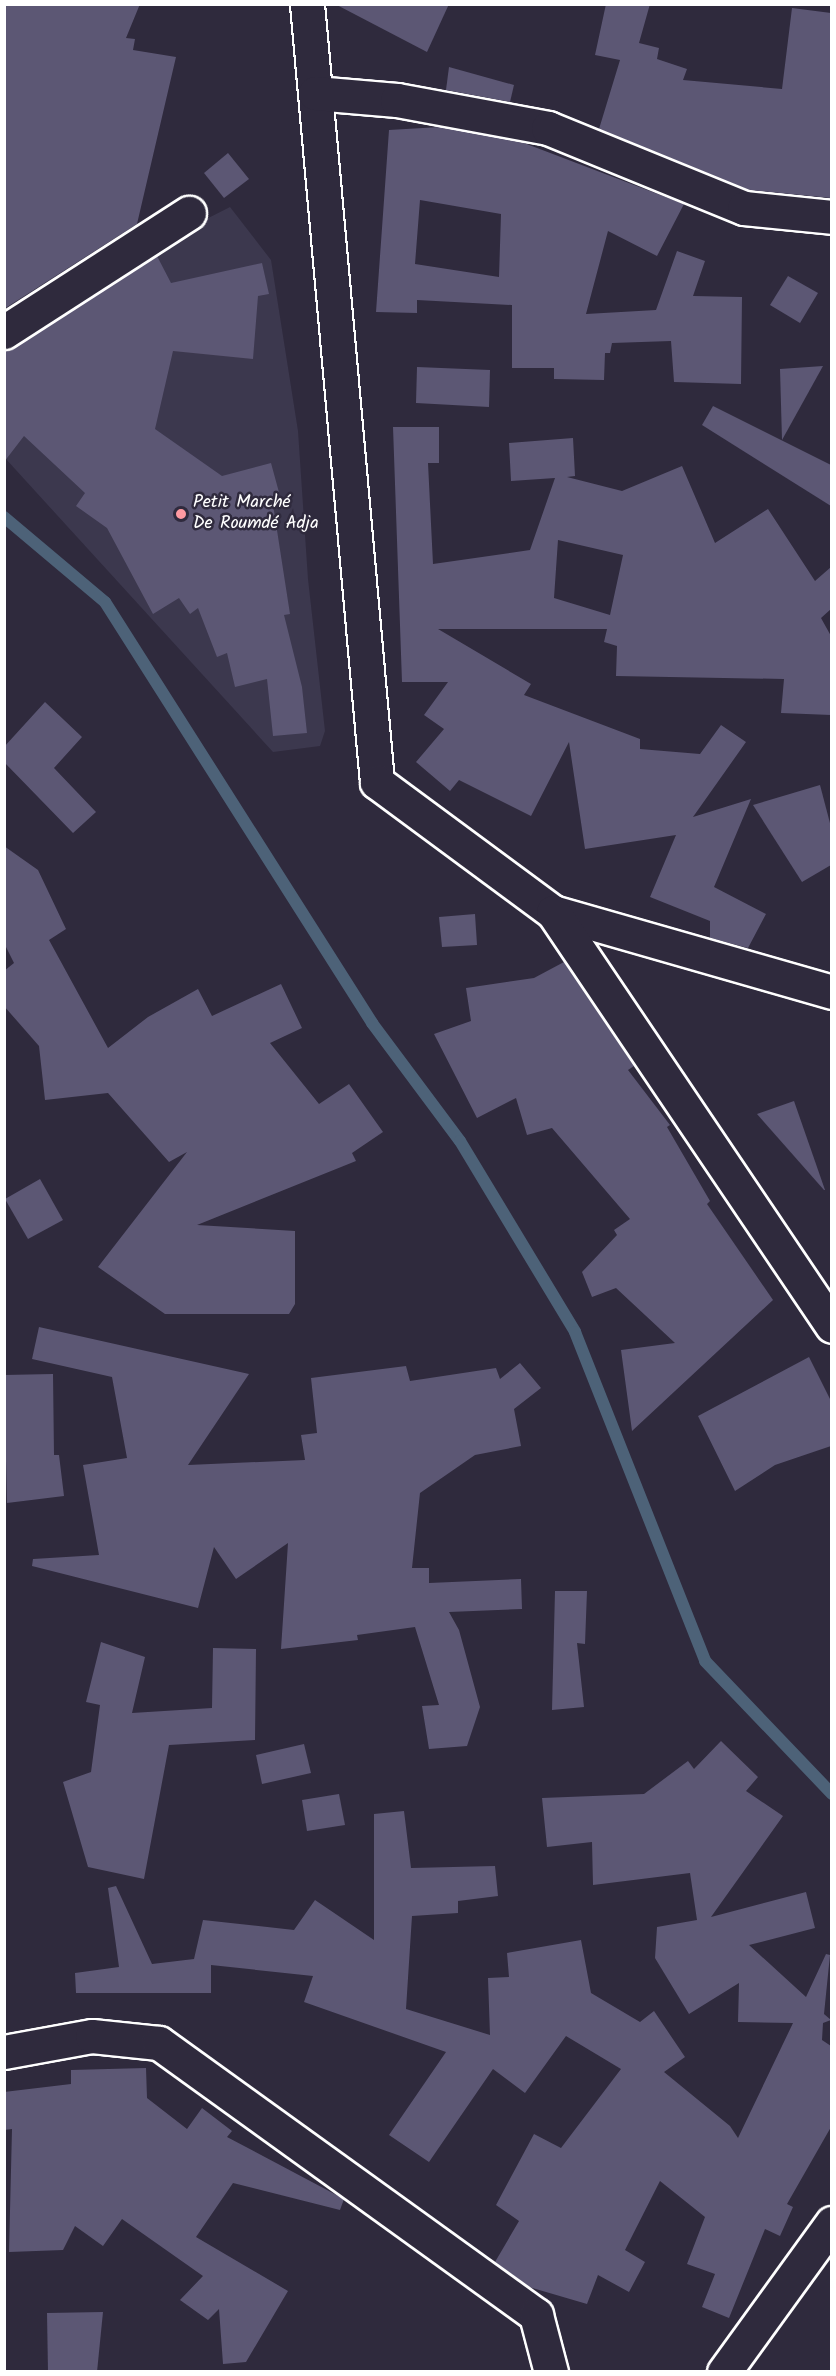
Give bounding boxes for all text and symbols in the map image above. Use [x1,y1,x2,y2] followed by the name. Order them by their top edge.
[193,493,319,536] place label: Petit Marché De Roumdé Adja
[174,507,188,521] marker: Petit Marché De Roumdé Adja

